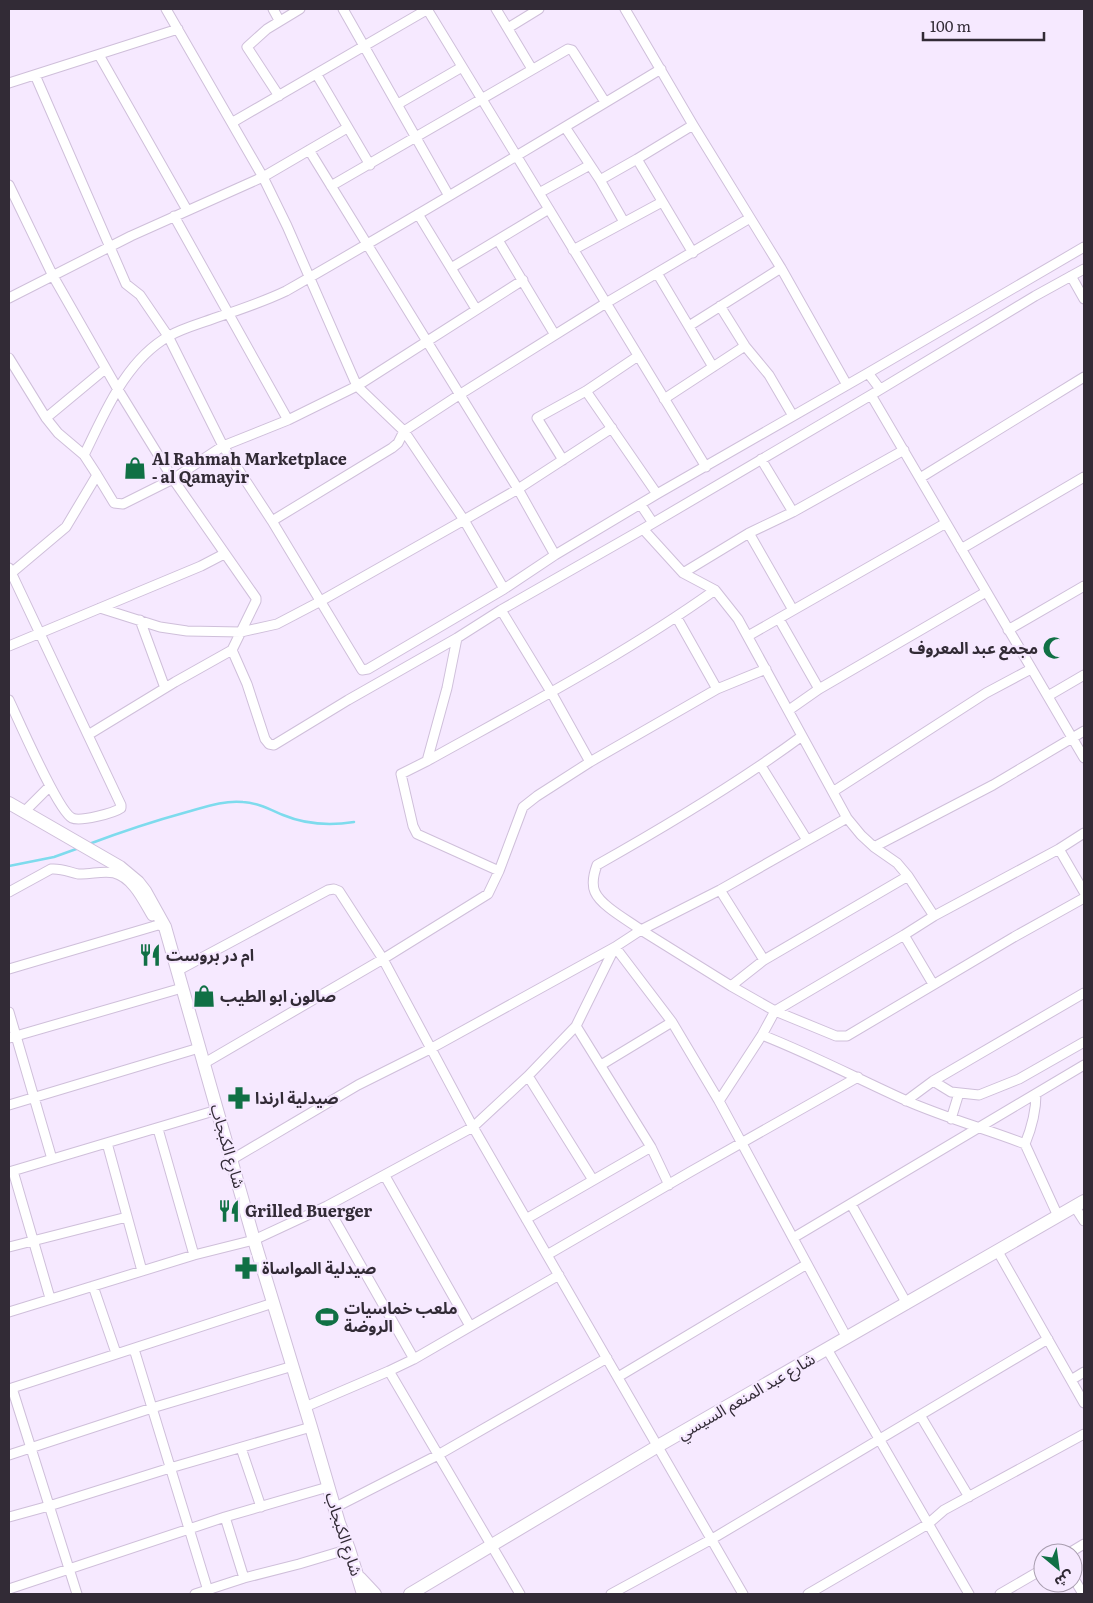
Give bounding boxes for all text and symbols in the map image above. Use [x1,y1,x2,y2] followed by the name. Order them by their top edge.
[923,10,1044,42] scale bar
[930,14,971,37] text: 100 m
[152,446,347,488] place label: Al Rahmah Marketplace - al Qamayir
[122,455,148,481] shop icon: Al Rahmah Marketplace - al Qamayir
[909,635,1038,661] place label: مجمع عبد المعروف
[1041,635,1067,661] mosque icon: مجمع عبد المعروف
[137,942,163,968] restaurant icon: ام در بروست
[166,942,254,967] place label: ام در بروست
[191,983,217,1009] shop icon: صالون ابو الطيب
[220,983,336,1007] place label: صالون ابو الطيب
[226,1085,252,1111] pharmacy icon: صيدلية ارندا
[255,1085,339,1109] place label: صيدلية ارندا
[204,1101,252,1191] street label: شارع الكبجاب
[216,1198,242,1224] restaurant icon: Grilled Buerger
[245,1198,372,1222] place label: Grilled Buerger
[233,1255,259,1281] pharmacy icon: صيدلية المواساة
[262,1255,376,1279] place label: صيدلية المواساة
[344,1295,457,1337] place label: ملعب خماسيات الروضة
[314,1304,340,1330] sports icon: ملعب خماسيات الروضة
[672,1346,820,1446] street label: شارع عبد المنعم السيسي
[318,1489,370,1579] street label: شارع الكبجاب
[1033,1543,1083,1593] north arrow
[1052,1567,1078,1594] text: ش

